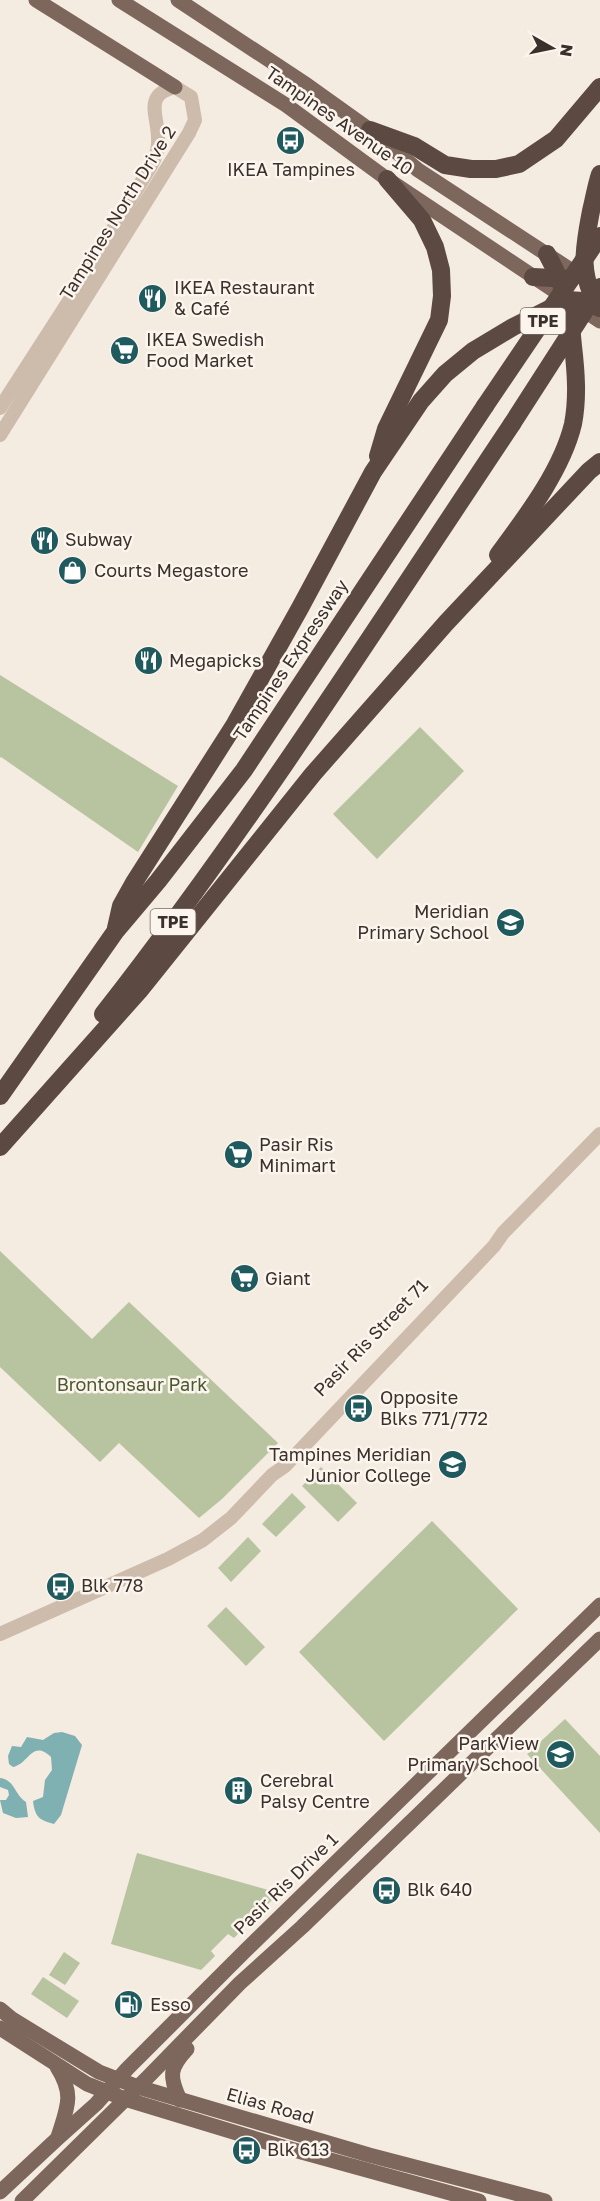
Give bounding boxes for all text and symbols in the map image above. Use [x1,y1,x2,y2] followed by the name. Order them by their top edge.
[522,18,582,78] north arrow
[556,43,578,58] text: N
[262,61,418,179] street label: Tampines Avenue 10
[54,121,180,304] street label: Tampines North Drive 2
[275,125,307,157] bus stop icon: IKEA Tampines
[227,158,355,180] place label: IKEA Tampines
[174,276,315,319] place label: IKEA Restaurant & Café
[137,282,169,314] restaurant icon: IKEA Restaurant & Café
[520,308,566,334] road number: TPE
[146,328,264,371] place label: IKEA Swedish Food Market
[109,334,141,366] supermarket icon: IKEA Swedish Food Market
[28,524,60,556] restaurant icon: Subway
[65,528,132,550] place label: Subway
[57,555,89,587] shop icon: Courts Megastore
[94,559,249,581] place label: Courts Megastore
[228,575,352,744] street label: Tampines Expressway
[132,645,164,677] restaurant icon: Megapicks
[169,649,262,671] place label: Megapicks
[357,900,489,943] place label: Meridian Primary School
[494,906,526,938] school or university icon: Meridian Primary School
[150,909,195,935] road number: TPE
[259,1133,336,1176] place label: Pasir Ris Minimart
[222,1139,254,1171] supermarket icon: Pasir Ris Minimart
[228,1263,260,1295] supermarket icon: Giant
[265,1267,311,1289] place label: Giant
[309,1274,432,1401] street label: Pasir Ris Street 71
[57,1373,207,1395] park label: Brontonsaur Park
[380,1386,488,1429] place label: Opposite Blks 771/772
[343,1392,375,1424] bus stop icon: Opposite Blks 771/772
[269,1443,431,1486] place label: Tampines Meridian Junior College
[436,1449,468,1481] school or university icon: Tampines Meridian Junior College
[44,1570,76,1602] bus stop icon: Blk 778
[81,1574,144,1596] place label: Blk 778
[407,1732,539,1775] place label: ParkView Primary School
[544,1738,576,1770] school or university icon: ParkView Primary School
[260,1769,370,1812] place label: Cerebral Palsy Centre
[223,1775,255,1807] building icon: Cerebral Palsy Centre
[229,1828,342,1939] street label: Pasir Ris Drive 1
[370,1874,402,1906] bus stop icon: Blk 640
[407,1878,473,1900] place label: Blk 640
[113,1989,145,2021] fuel station icon: Esso
[150,1993,191,2015] place label: Esso
[224,2082,317,2128] street label: Elias Road
[230,2134,262,2166] bus stop icon: Blk 613
[267,2138,330,2160] place label: Blk 613

